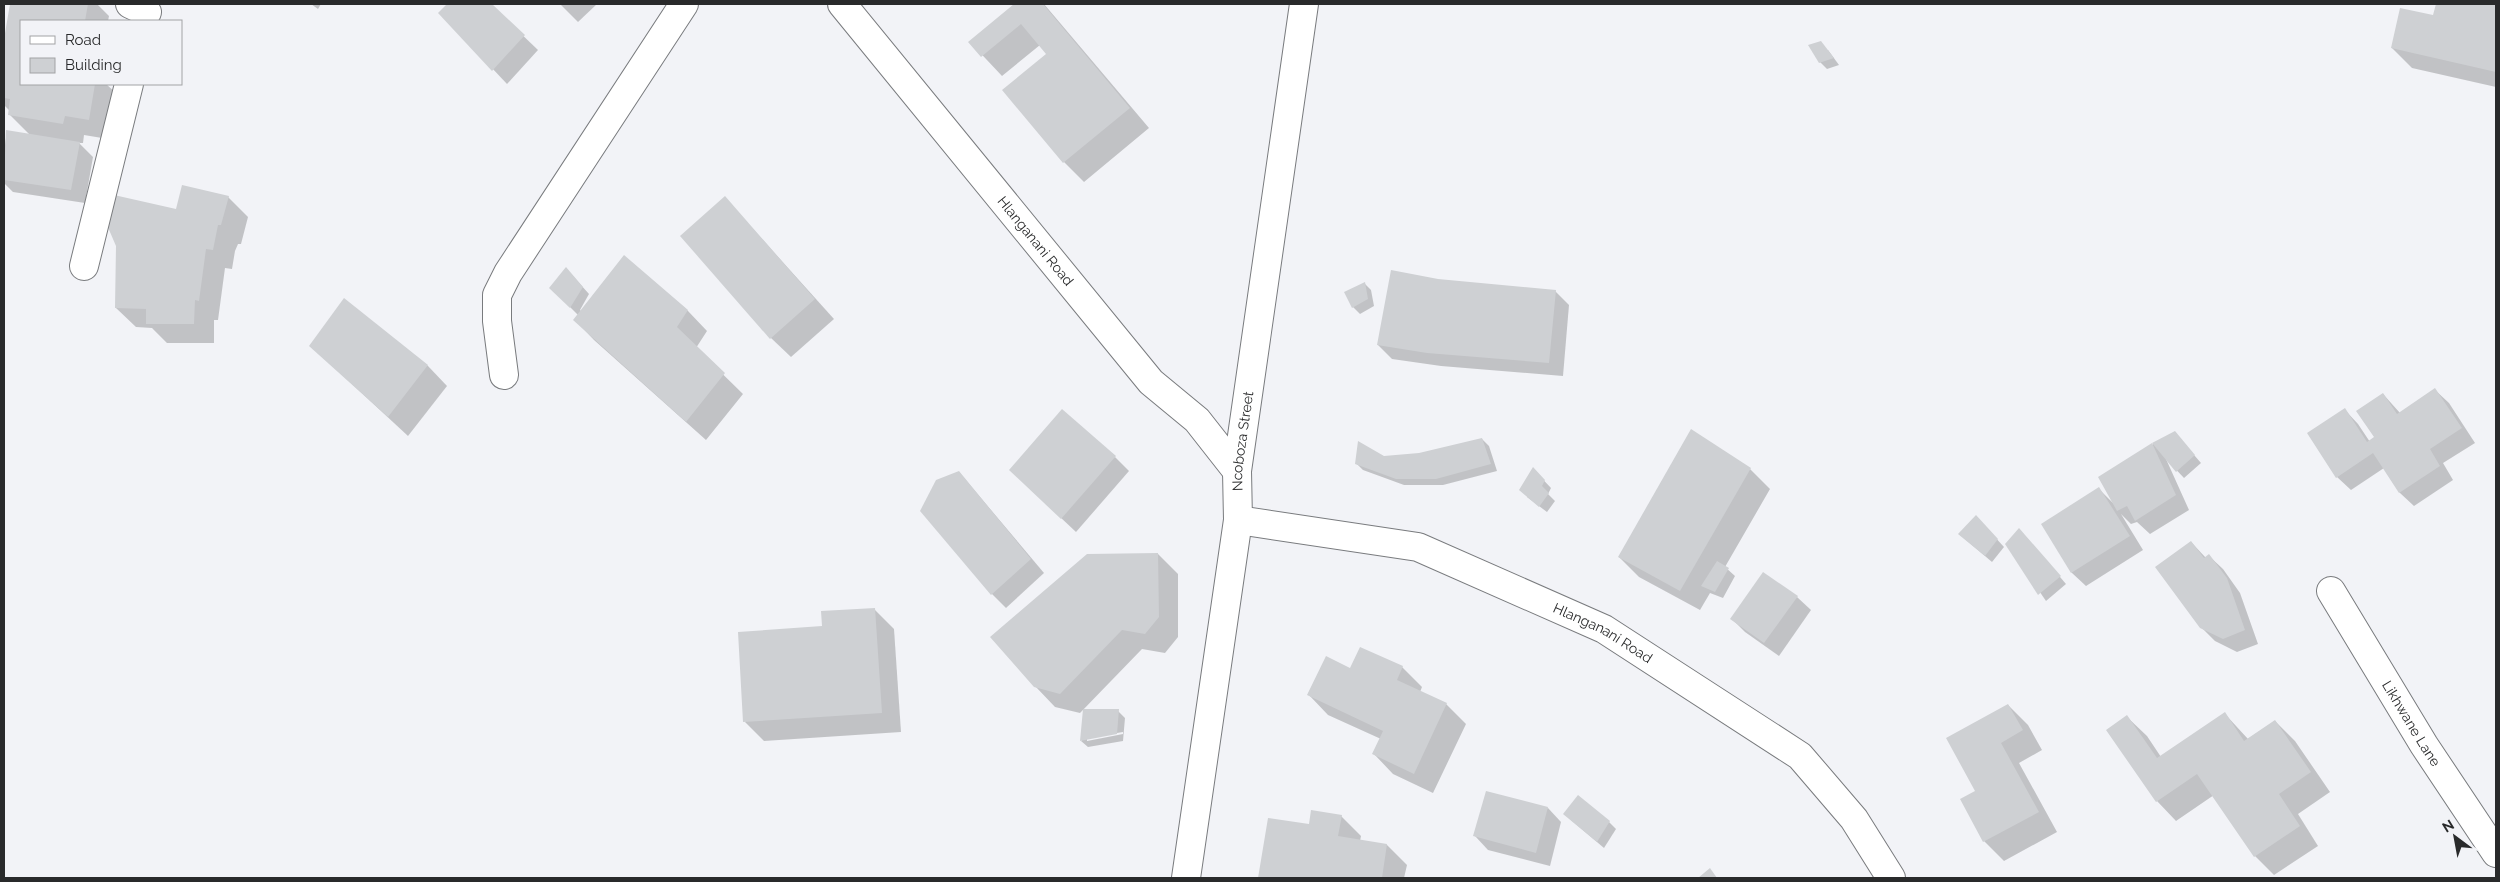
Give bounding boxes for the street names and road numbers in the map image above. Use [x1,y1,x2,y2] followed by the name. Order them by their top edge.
[995,193,1077,289] street label: Hlanganani Road
[1229,390,1256,491] street label: Ncoboza Street
[1551,600,1655,666] street label: Hlanganani Road
[2379,678,2444,769] street label: Likhwane Lane

